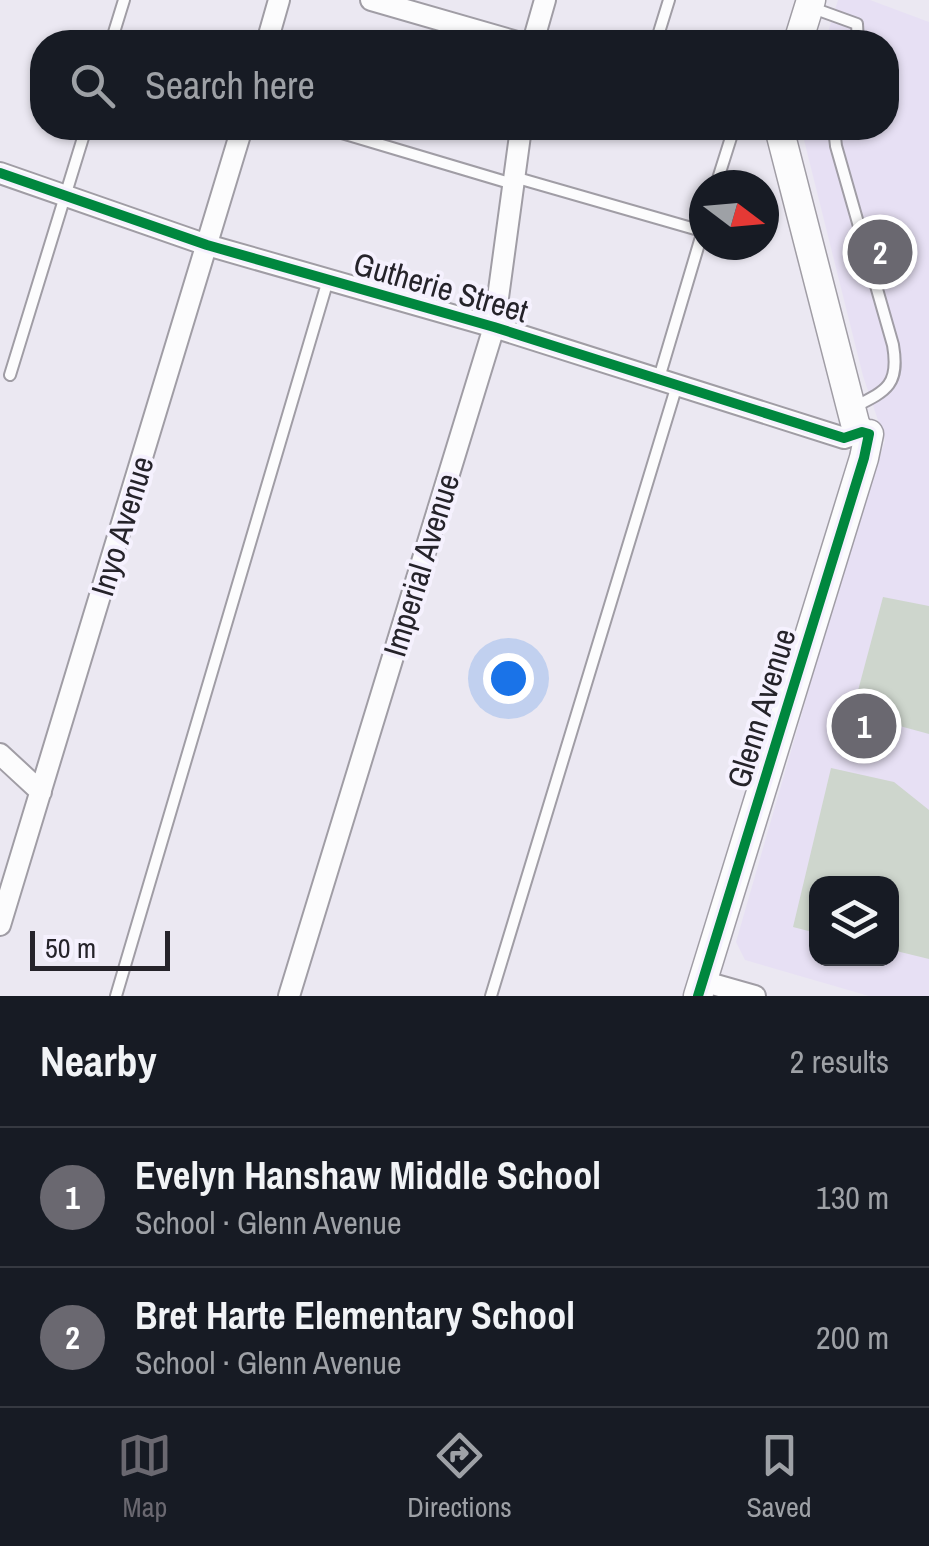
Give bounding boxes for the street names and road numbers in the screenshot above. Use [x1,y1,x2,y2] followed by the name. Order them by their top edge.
[349,242,533,332] street label: Gutherie Street
[80,451,164,601] street label: Inyo Avenue
[373,468,469,662] street label: Imperial Avenue
[716,623,806,793] street label: Glenn Avenue

